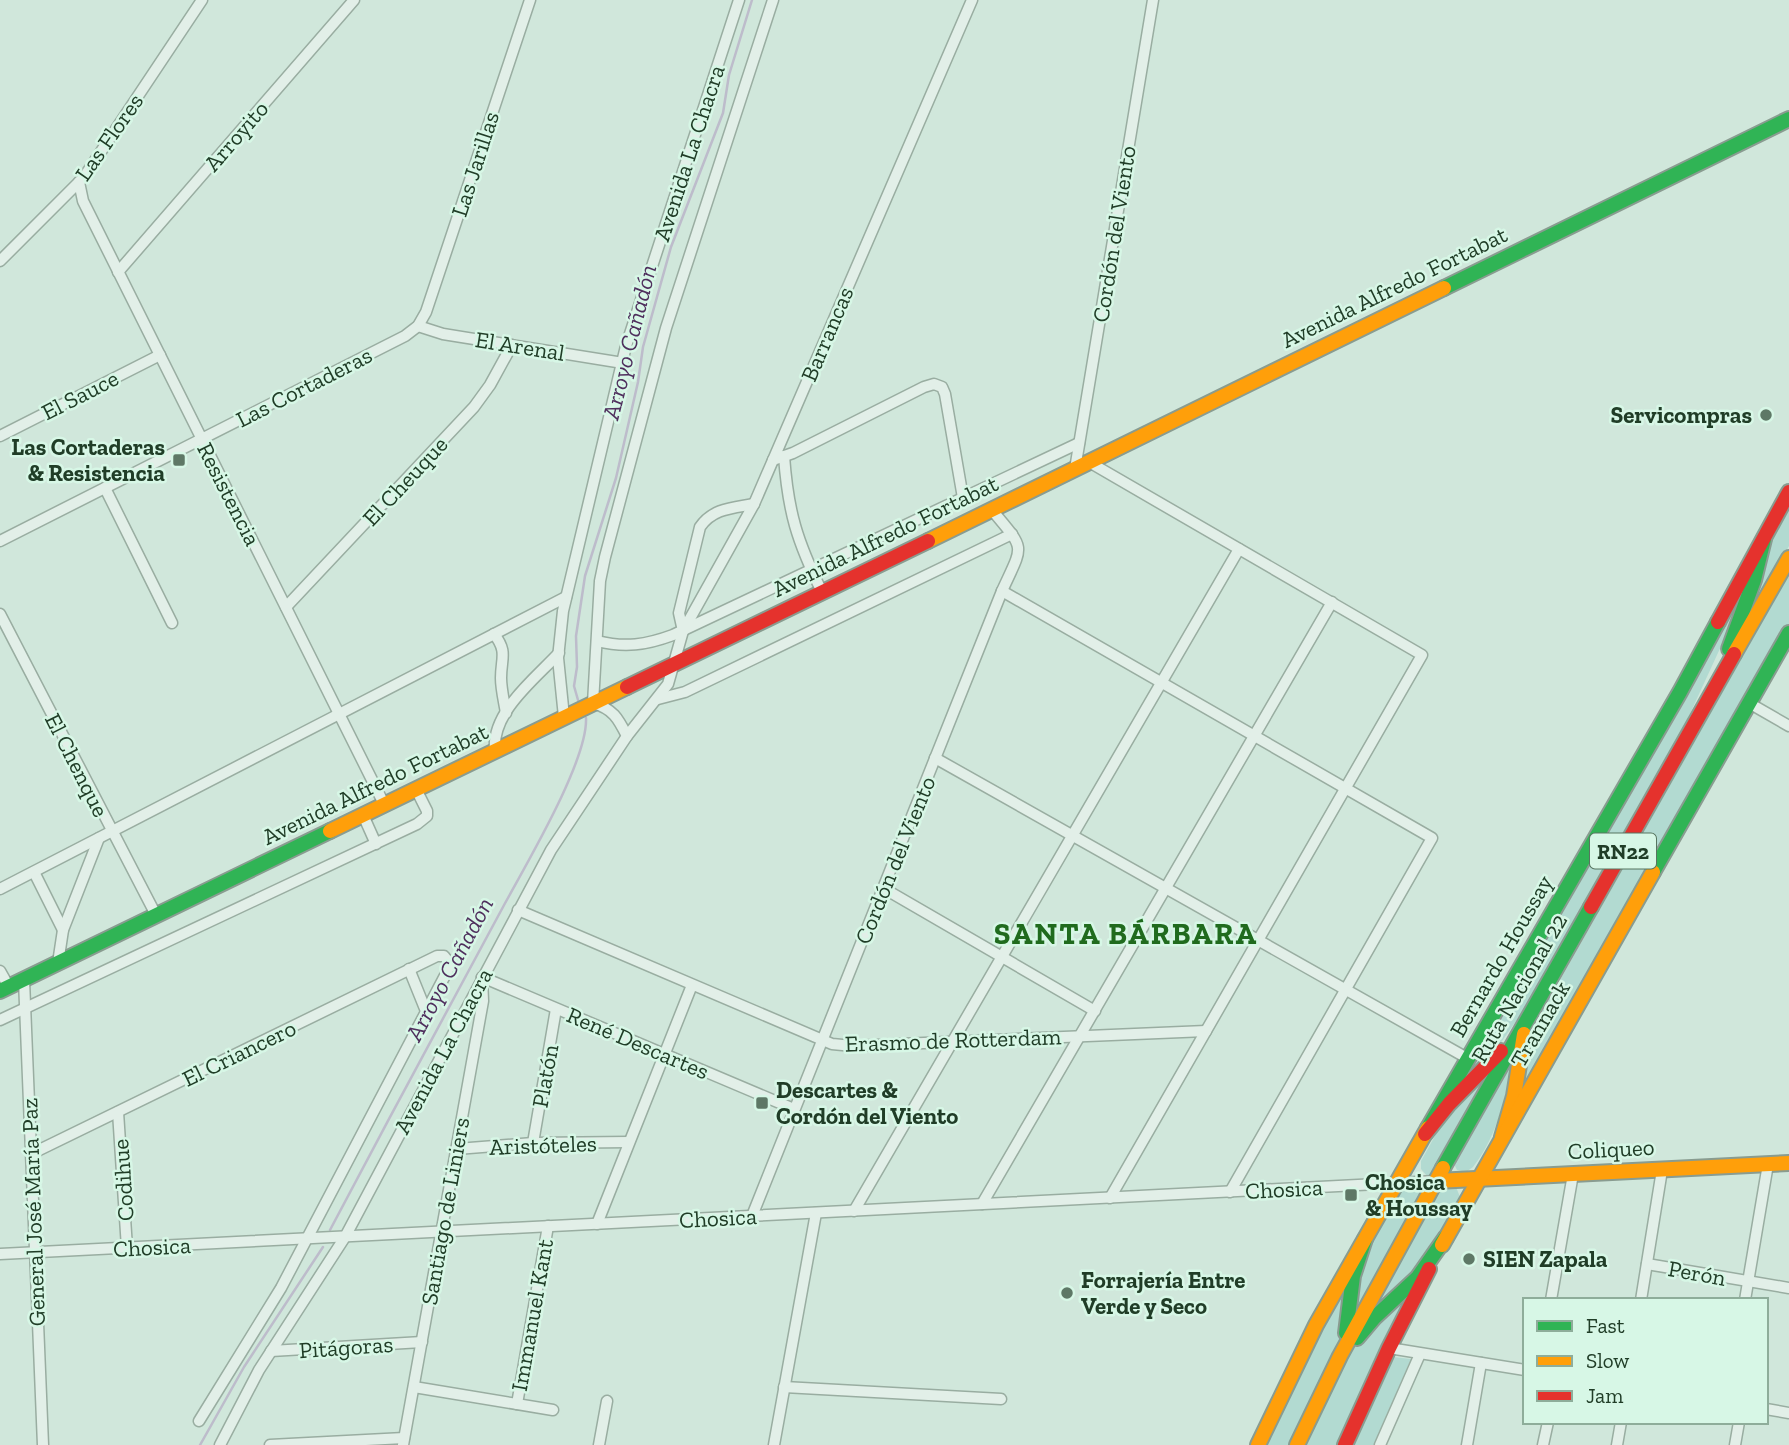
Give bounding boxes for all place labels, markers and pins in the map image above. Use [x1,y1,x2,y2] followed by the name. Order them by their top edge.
[1610,401,1752,429] place label: Servicompras
[1758,407,1774,423] marker: Servicompras
[11,433,165,487] place label: Las Cortaderas & Resistencia
[171,452,187,468] marker: Las Cortaderas & Resistencia
[776,1076,958,1130] place label: Descartes & Cordón del Viento
[754,1095,770,1111] marker: Descartes & Cordón del Viento
[1365,1168,1473,1222] place label: Chosica & Houssay
[1343,1187,1359,1203] marker: Chosica & Houssay
[1483,1245,1608,1273] place label: SIEN Zapala
[1461,1251,1477,1267] marker: SIEN Zapala
[1081,1266,1245,1320] place label: Forrajería Entre Verde y Seco
[1059,1285,1075,1301] marker: Forrajería Entre Verde y Seco

